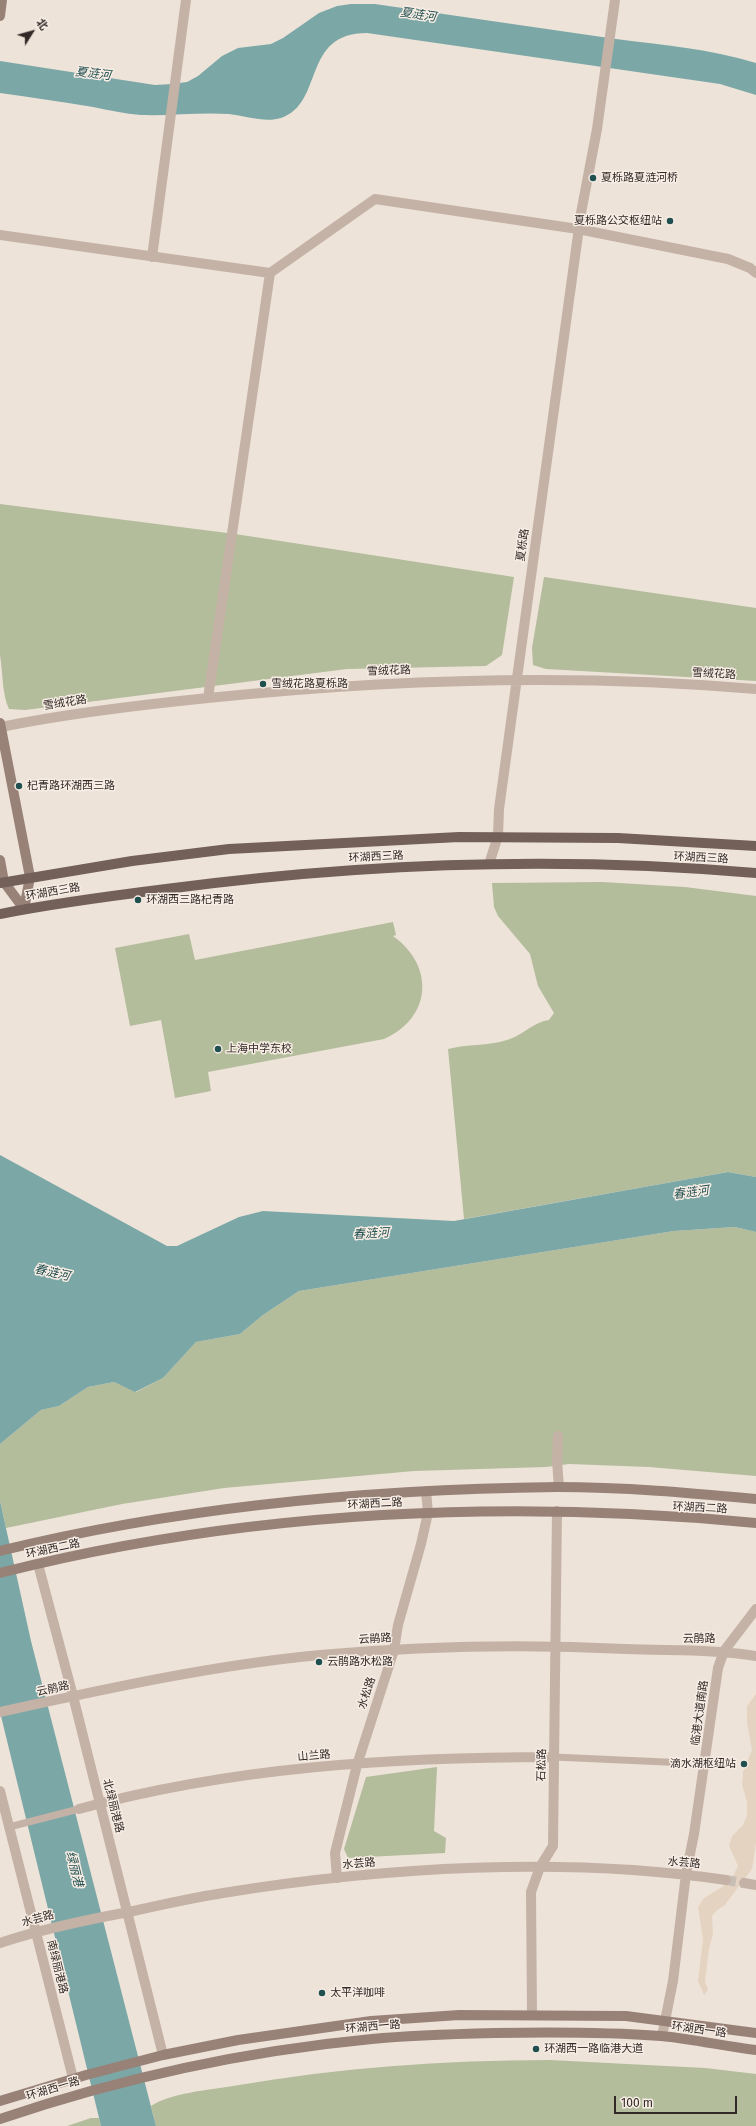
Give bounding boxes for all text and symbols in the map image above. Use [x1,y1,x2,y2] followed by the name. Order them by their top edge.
[399,5,437,25] water label: 夏涟河
[12,12,52,52] north arrow
[33,16,50,33] text: 北
[74,65,112,83] water label: 夏涟河
[601,171,678,185] place label: 夏栎路夏涟河桥
[588,173,598,183] marker: 夏栎路夏涟河桥
[574,214,662,228] place label: 夏栎路公交枢纽站
[665,216,675,226] marker: 夏栎路公交枢纽站
[514,528,532,562] street label: 夏栎路
[367,664,411,678] street label: 雪绒花路
[692,666,736,682] street label: 雪绒花路
[271,677,348,691] place label: 雪绒花路夏栎路
[258,679,268,689] marker: 雪绒花路夏栎路
[42,693,88,713] street label: 雪绒花路
[27,779,115,793] place label: 杞青路环湖西三路
[14,781,24,791] marker: 杞青路环湖西三路
[348,849,404,865] street label: 环湖西三路
[673,850,729,866] street label: 环湖西三路
[25,881,81,903] street label: 环湖西三路
[146,893,234,907] place label: 环湖西三路杞青路
[133,895,143,905] marker: 环湖西三路杞青路
[226,1042,292,1056] place label: 上海中学东校
[213,1044,223,1054] marker: 上海中学东校
[672,1184,710,1202] water label: 春涟河
[353,1226,389,1242] water label: 春涟河
[33,1262,71,1284] water label: 春涟河
[347,1496,403,1512] street label: 环湖西二路
[672,1500,728,1516] street label: 环湖西二路
[25,1537,81,1561] street label: 环湖西二路
[358,1631,392,1647] street label: 云鹃路
[683,1632,715,1646] street label: 云鹃路
[327,1655,393,1669] place label: 云鹃路水松路
[314,1657,324,1667] marker: 云鹃路水松路
[356,1675,378,1711] street label: 水松路
[35,1679,71,1699] street label: 云鹃路
[689,1679,711,1747] street label: 临港大道南路
[297,1748,331,1764] street label: 山兰路
[535,1748,549,1782] street label: 石松路
[670,1757,736,1771] place label: 滴水湖枢纽站
[739,1759,749,1769] marker: 滴水湖枢纽站
[100,1778,126,1834] street label: 北绿丽港路
[63,1850,85,1888] water label: 绿丽港
[667,1855,701,1871] street label: 水芸路
[342,1856,376,1872] street label: 水芸路
[20,1908,56,1930] street label: 水芸路
[44,1939,70,1995] street label: 南绿丽港路
[330,1986,385,2000] place label: 太平洋咖啡
[317,1988,327,1998] marker: 太平洋咖啡
[345,2018,401,2036] street label: 环湖西一路
[671,2020,727,2040] street label: 环湖西一路
[544,2042,643,2056] place label: 环湖西一路临港大道
[531,2044,541,2054] marker: 环湖西一路临港大道
[25,2075,81,2103] street label: 环湖西一路
[616,2088,739,2114] scale bar
[621,2096,653,2110] text: 100 m

